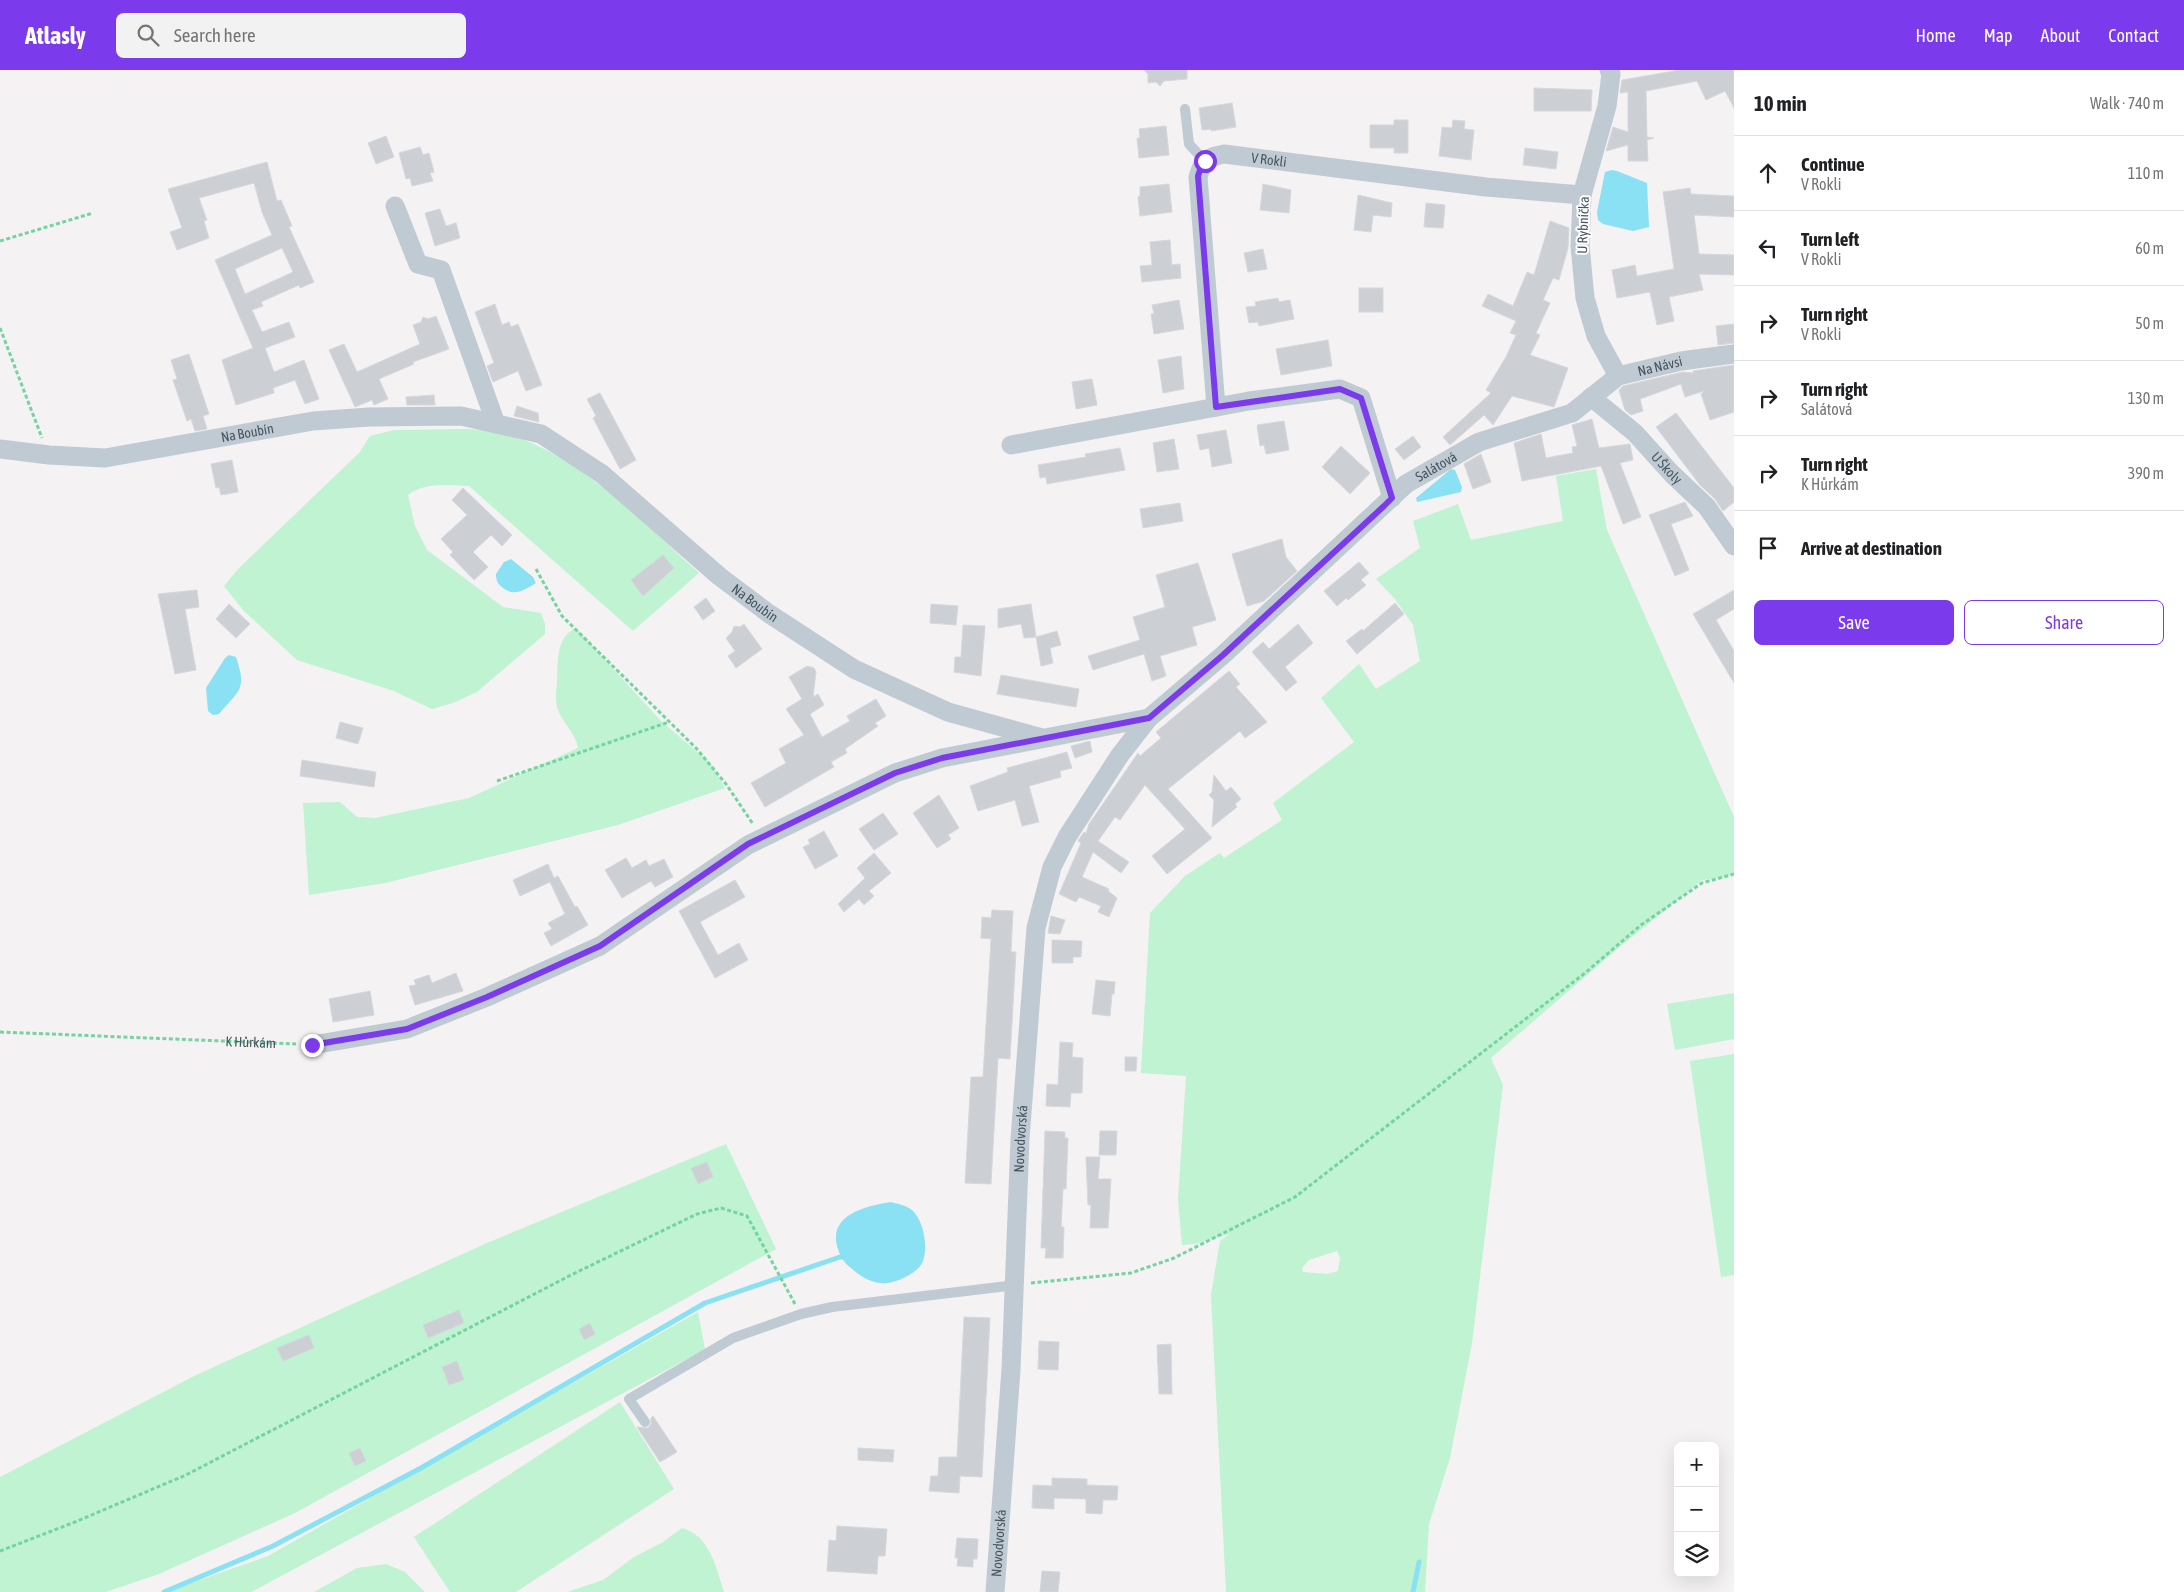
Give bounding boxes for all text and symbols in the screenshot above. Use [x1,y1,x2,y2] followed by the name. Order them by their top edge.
[116,13,466,58] search box
[134,21,162,49] icon: search
[25,22,86,49] text: Atlasly
[174,24,256,46] text: Search here
[1916,25,1956,46] text: Home
[1984,25,2013,46] text: Map
[2041,25,2080,46] text: About
[2108,25,2159,46] text: Contact
[1754,91,1807,115] text: 10 min
[2090,94,2164,112] text: Walk · 740 m
[1194,150,1217,173] route start
[1250,150,1288,170] street label: V Rokli
[1801,153,1865,175] text: Continue
[1754,159,1782,187] icon: ahead
[2128,164,2164,182] text: 110 m
[1801,175,1842,193] text: V Rokli
[1574,196,1592,254] street label: U Rybníčka
[1801,228,1859,250] text: Turn left
[1754,234,1782,262] icon: left
[2135,239,2164,257] text: 60 m
[1801,250,1842,268] text: V Rokli
[1801,303,1868,325] text: Turn right
[1754,309,1782,337] icon: right
[2135,314,2164,332] text: 50 m
[1801,325,1842,343] text: V Rokli
[1636,353,1684,379] street label: Na Návsi
[1801,378,1868,400] text: Turn right
[1754,384,1782,412] icon: right
[2128,389,2164,407] text: 130 m
[1801,400,1853,418] text: Salátová
[220,420,275,445] street label: Na Boubín
[1413,448,1460,485] street label: Salátová
[1648,449,1686,487] street label: U Školy
[1801,453,1868,475] text: Turn right
[1754,459,1782,487] icon: right
[2128,464,2164,482] text: 390 m
[1801,475,1859,493] text: K Hůrkám
[1754,534,1782,562] icon: arrive
[1801,537,1942,559] text: Arrive at destination
[729,581,781,625] street label: Na Boubín
[1754,600,1954,645] button: Save
[1964,600,2164,645] button: Share
[225,1033,276,1051] street label: K Hůrkám
[301,1034,324,1057] route end
[1011,1104,1031,1173] street label: Novodvorská
[1674,1442,1719,1577] map controls
[1674,1442,1719,1487] button: +
[1674,1487,1719,1532] button: −
[988,1509,1009,1577] street label: Novodvorská
[1674,1532,1719,1577] button: layers

